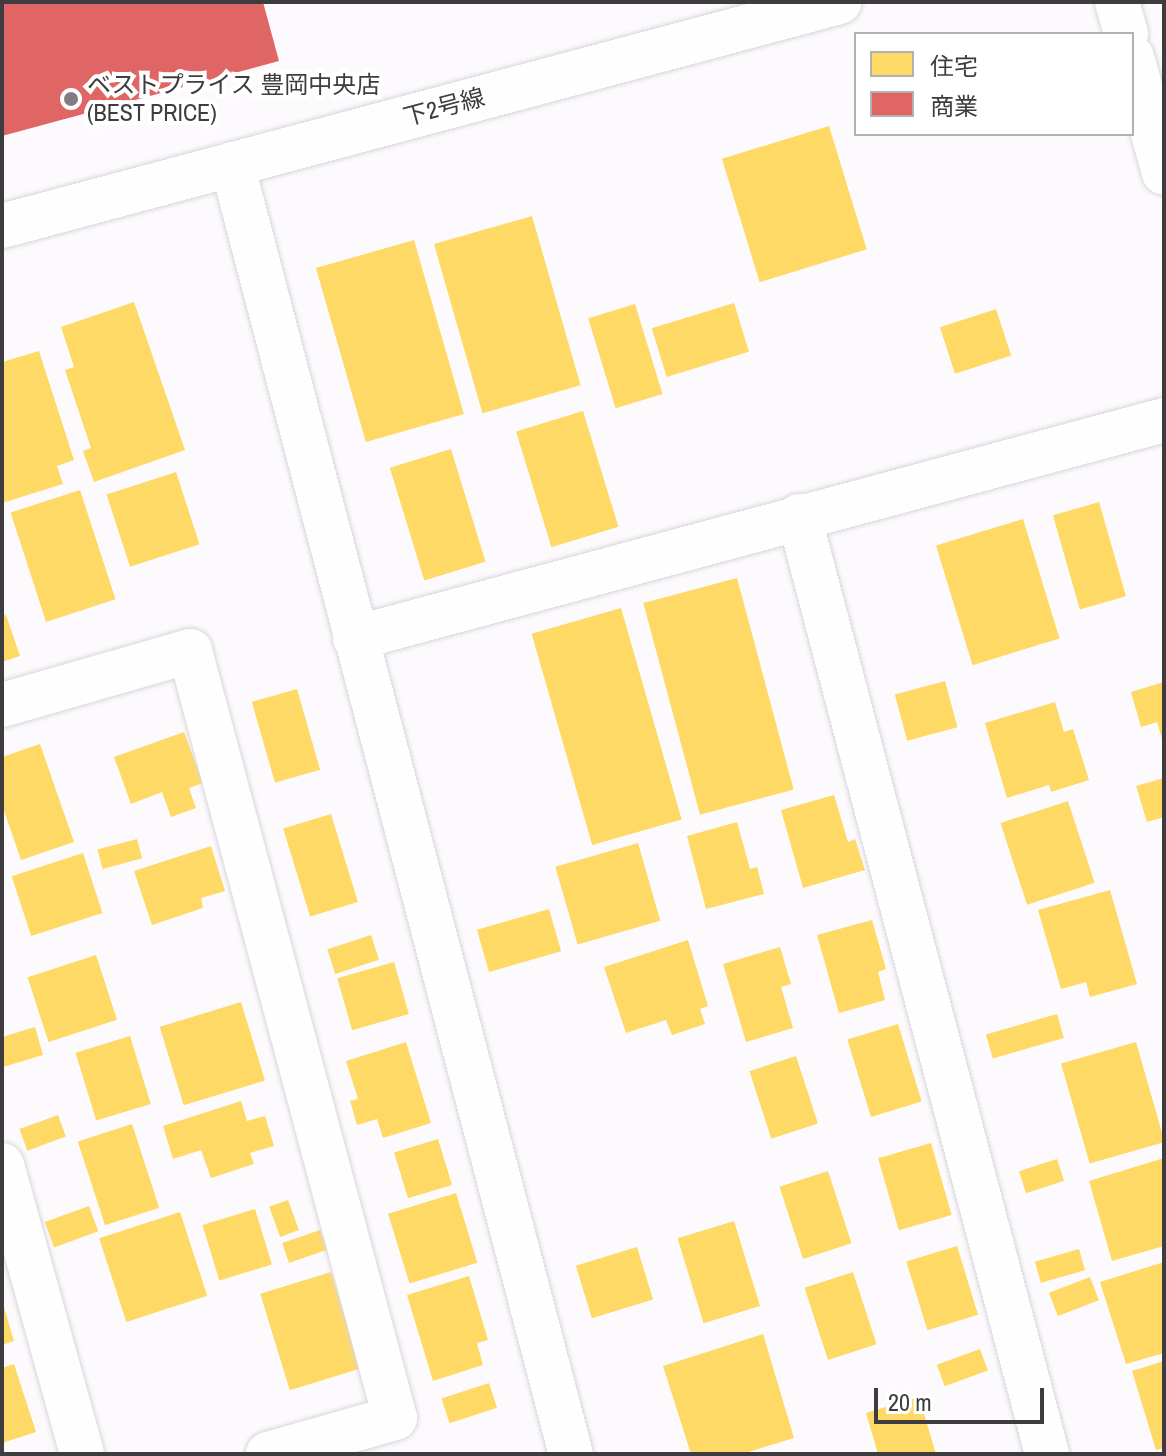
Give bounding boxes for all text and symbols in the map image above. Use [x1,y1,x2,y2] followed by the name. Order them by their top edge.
[854,32,1134,136] legend
[930,50,978,82] text: 住宅
[87,71,380,127] place label: ベストプライス 豊岡中央店 (BEST PRICE)
[400,82,488,132] street label: 下2号線
[62,90,80,108] marker: ベストプライス 豊岡中央店 (BEST PRICE)
[930,90,978,122] text: 商業
[878,1372,1048,1422] scale bar
[888,1386,932,1418] text: 20 m

